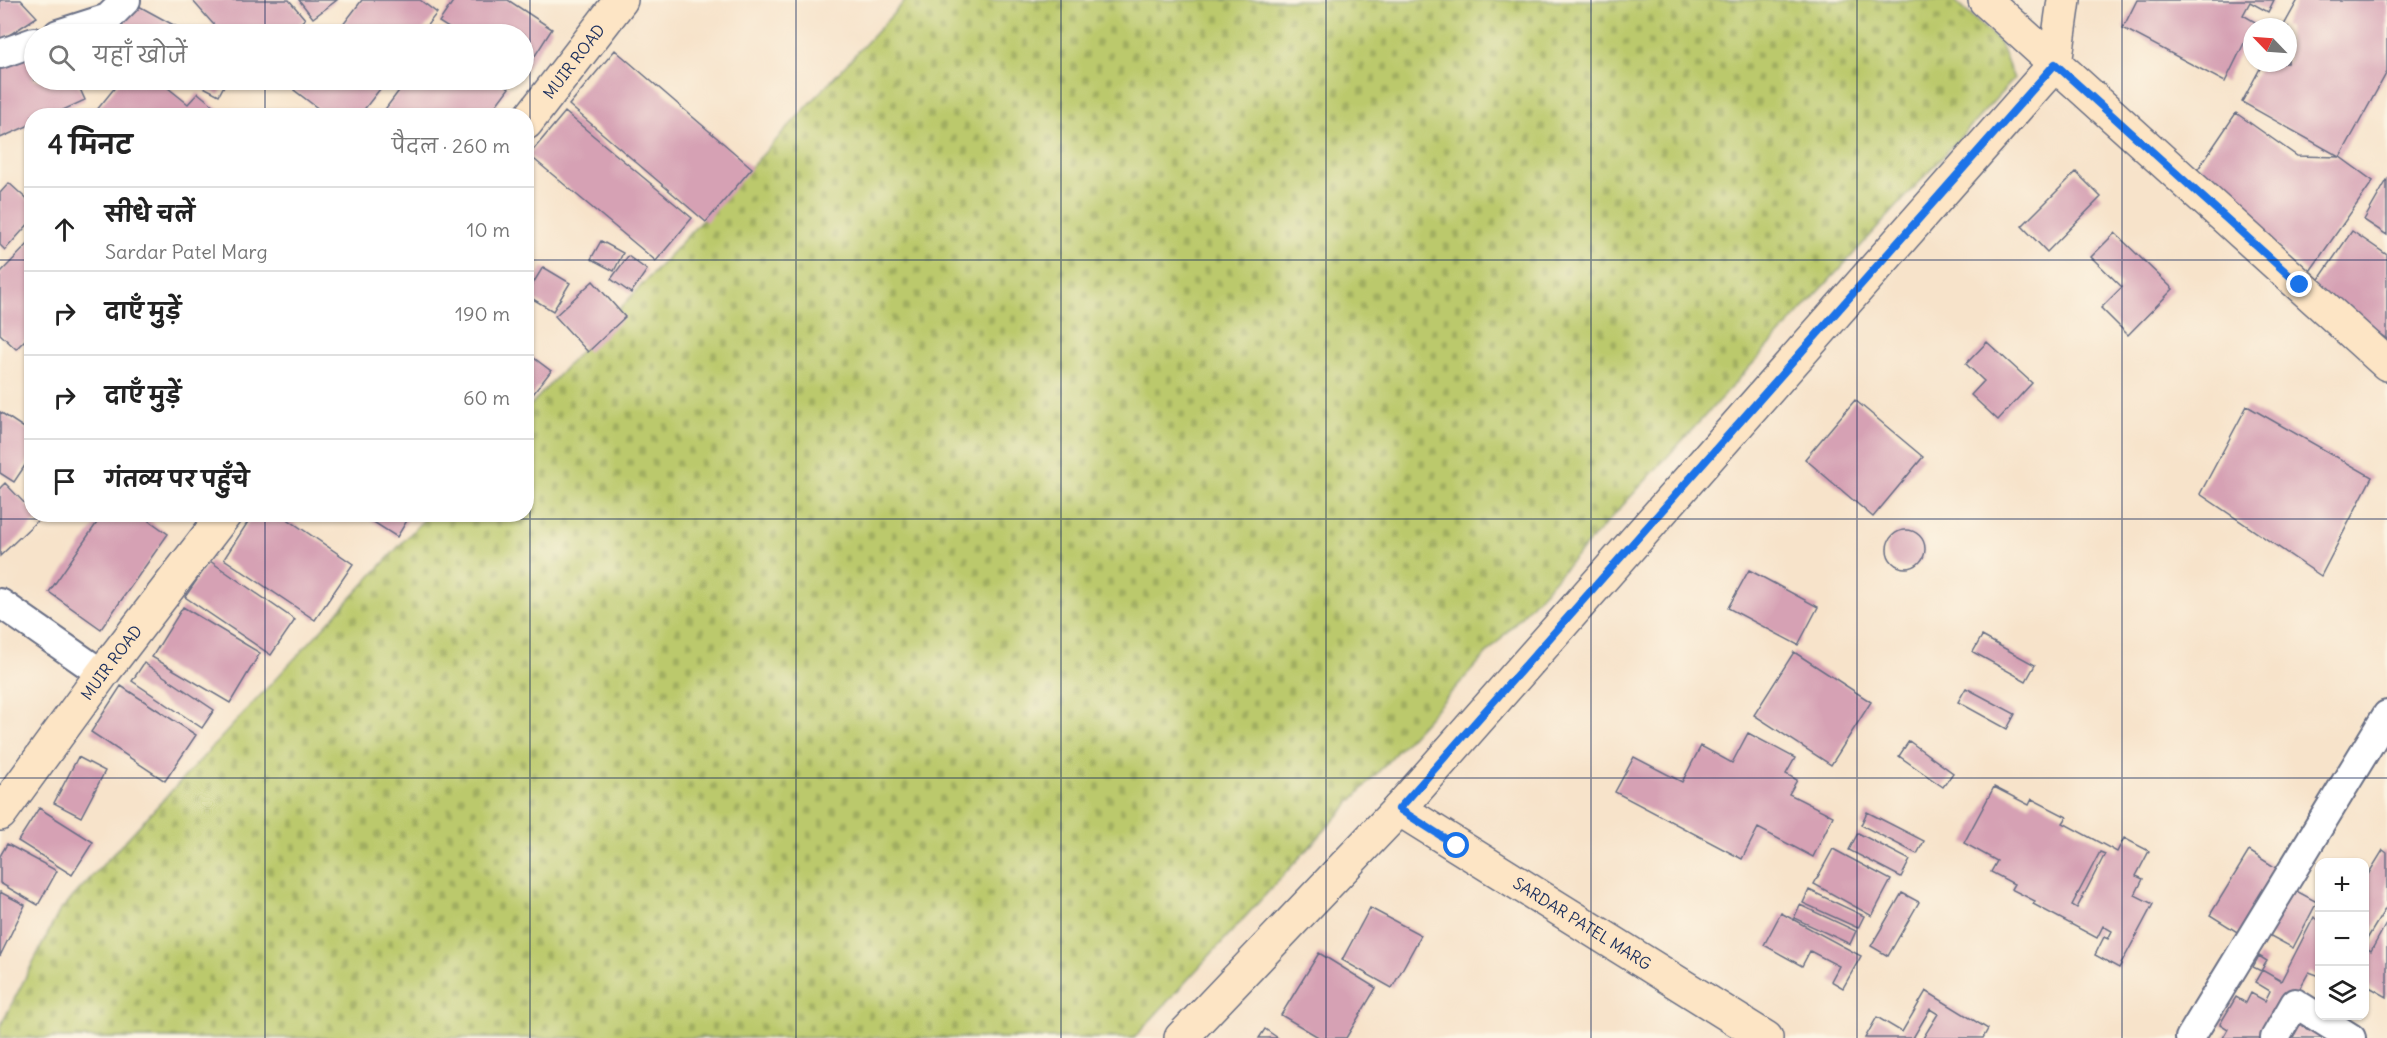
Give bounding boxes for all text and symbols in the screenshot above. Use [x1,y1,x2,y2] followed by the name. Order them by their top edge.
[2243,18,2297,72] north arrow
[539,20,609,103] street label: MUIR ROAD
[24,24,534,90] search box
[45,41,78,74] icon: search
[93,41,187,69] text: यहाँ खोजें
[48,128,132,161] text: 4 मिनट
[392,133,510,158] text: पैदल · 260 m
[105,200,195,228] text: सीधे चलें
[48,213,81,246] icon: ahead
[467,217,510,242] text: 10 m
[105,239,268,264] text: Sardar Patel Marg
[2286,271,2312,297] route end
[48,297,81,330] icon: right
[105,297,181,325] text: दाएँ मुड़ें
[455,301,510,326] text: 190 m
[48,381,81,414] icon: right
[105,381,181,409] text: दाएँ मुड़ें
[463,385,510,410] text: 60 m
[48,465,81,498] icon: arrive
[105,465,249,493] text: गंतव्य पर पहुँचे
[76,621,146,704] street label: MUIR ROAD
[1443,832,1469,858] route start
[2315,858,2369,1020] map controls
[2315,858,2369,912] button: +
[1510,873,1655,974] street label: SARDAR PATEL MARG
[2315,912,2369,966] button: −
[2315,966,2369,1020] button: layers

